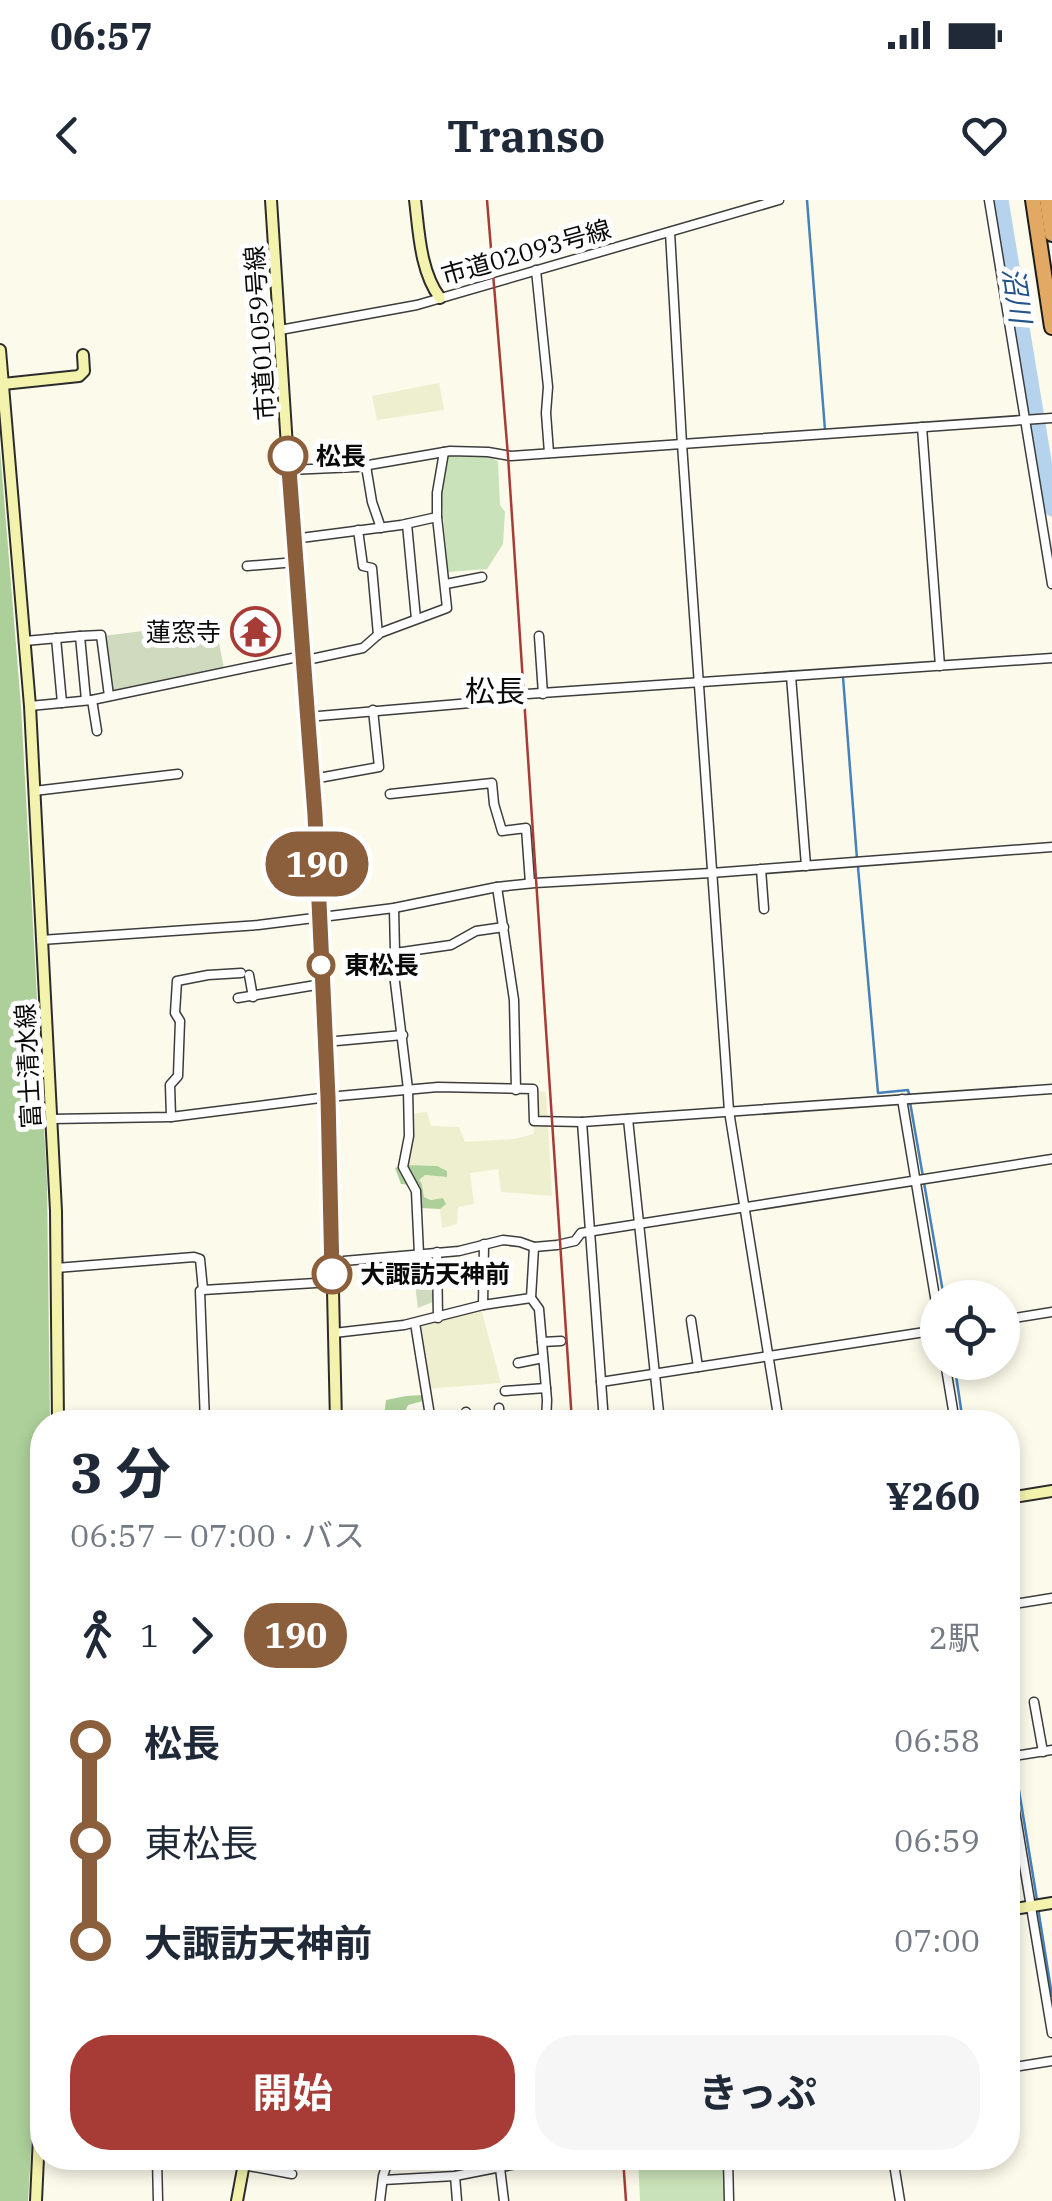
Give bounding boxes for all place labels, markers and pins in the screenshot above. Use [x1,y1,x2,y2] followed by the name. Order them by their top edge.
[269,437,307,475] marker: 松長
[316,439,366,472] place label: 松長
[230,606,282,658] temple icon: 蓮窓寺
[146,615,221,648] place label: 蓮窓寺
[344,948,419,981] place label: 東松長
[308,952,334,978] marker: 東松長
[313,1255,351,1293] marker: 大諏訪天神前
[360,1257,510,1290] place label: 大諏訪天神前

